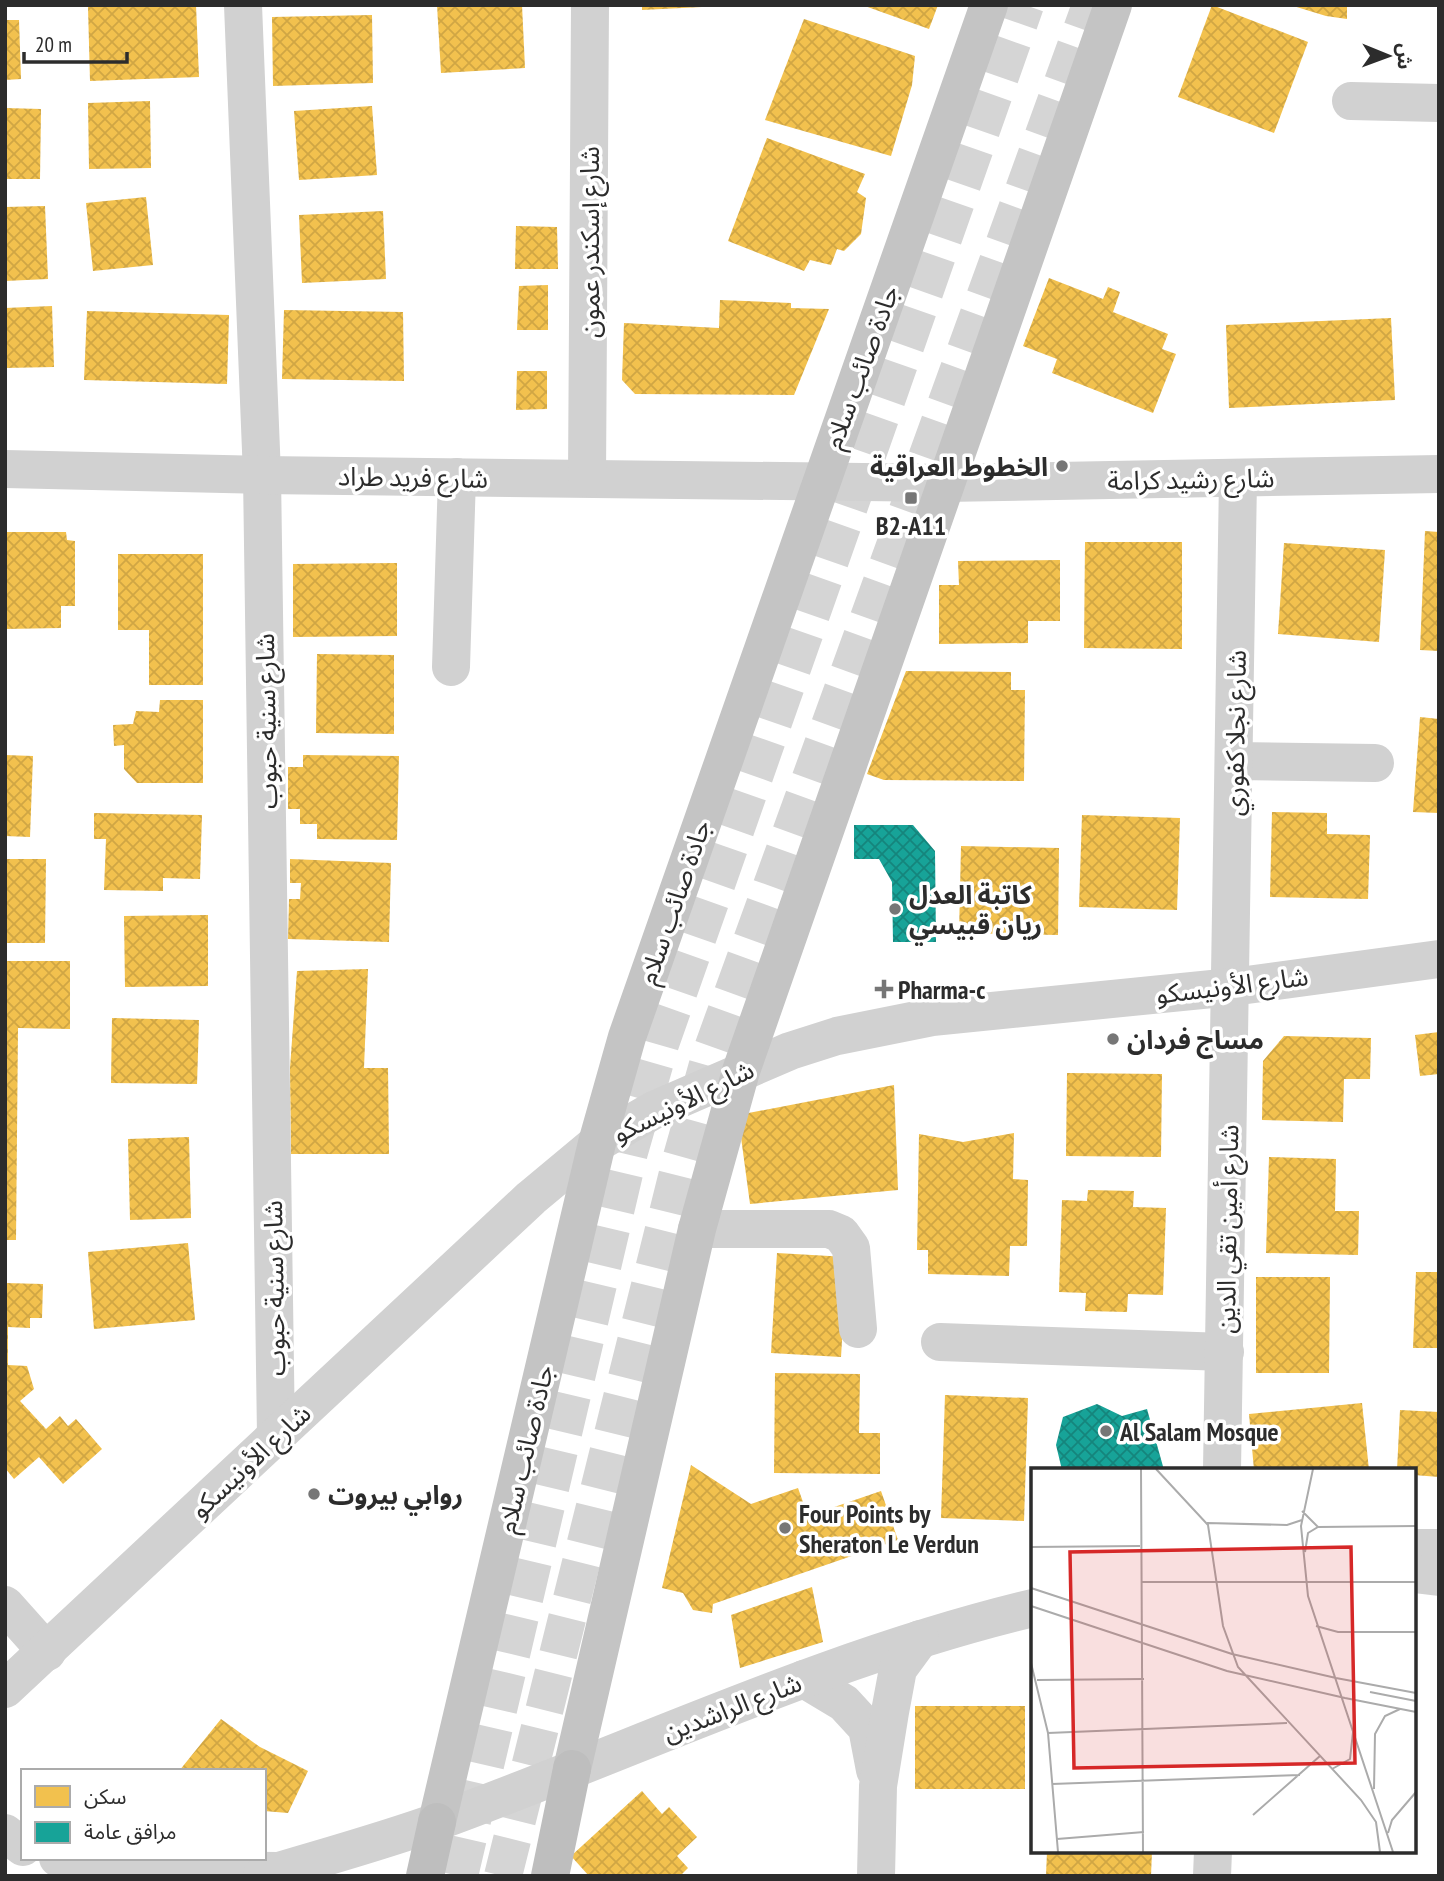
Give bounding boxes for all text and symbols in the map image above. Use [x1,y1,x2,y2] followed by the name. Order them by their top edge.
[24,21,128,65] scale bar
[1353,21,1423,91] north arrow
[35,31,72,58] text: 20 m
[1393,43,1417,70] text: ش
[573,146,609,338] street label: شارع إسكندر عمون
[816,281,910,455] street label: جادة صائب سلام
[870,450,1048,483] place label: الخطوط العراقية
[1054,458,1070,474] marker: الخطوط العراقية
[338,459,488,498] street label: شارع فريد طراد
[1107,461,1275,500] street label: شارع رشيد كرامة
[903,490,919,506] marker: B2-A11
[876,509,946,542] place label: B2-A11
[248,633,287,809] street label: شارع سنية حبوب
[1217,650,1257,816] street label: شارع نجلا كفوري
[630,815,721,990] street label: جادة صائب سلام
[909,878,1042,946] place label: كاتبة العدل ريان قبيسي
[887,901,903,917] marker: كاتبة العدل ريان قبيسي
[1154,959,1311,1014] street label: شارع الأونيسكو
[898,973,985,1006] place label: Pharma-c
[876,981,892,997] marker: Pharma-c
[1127,1023,1264,1059] place label: مساج فردان
[1105,1031,1121,1047] marker: مساج فردان
[607,1053,760,1152] street label: شارع الأونيسكو
[1209,1124,1249,1334] street label: شارع أمين تقي الدين
[256,1200,295,1376] street label: شارع سنية حبوب
[490,1362,564,1537] street label: جادة صائب سلام
[183,1397,319,1528] street label: شارع الأونيسكو
[1119,1415,1279,1448] place label: Al Salam Mosque
[1098,1423,1114,1439] marker: Al Salam Mosque
[1031,1468,1416,1853] inset map
[328,1478,463,1516] place label: روابي بيروت
[306,1486,322,1502] marker: روابي بيروت
[799,1497,979,1560] place label: Four Points by Sheraton Le Verdun
[777,1520,793,1536] marker: Four Points by Sheraton Le Verdun
[658,1665,807,1751] street label: شارع الراشدين
[21,1769,266,1860] legend
[84,1783,126,1810] text: سكن
[84,1818,177,1845] text: مرافق عامة

